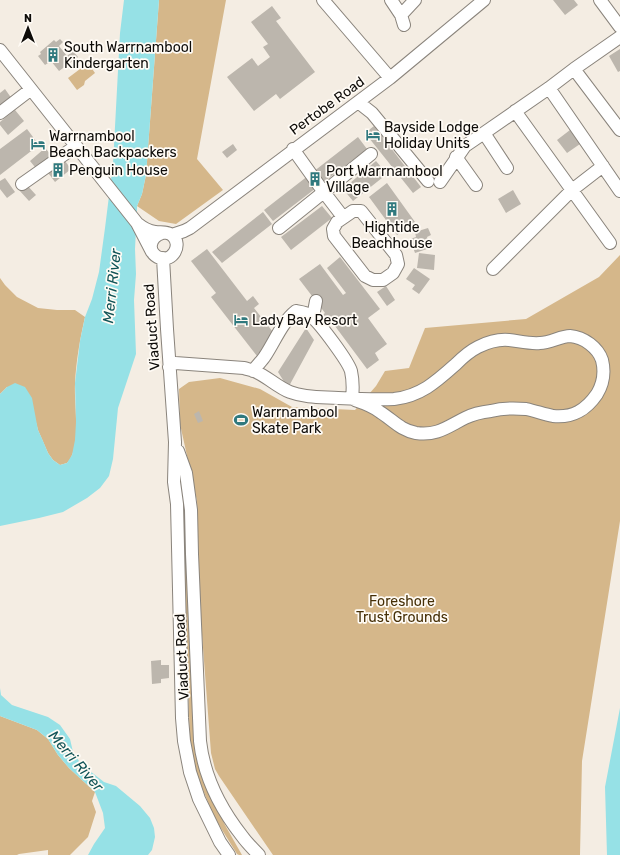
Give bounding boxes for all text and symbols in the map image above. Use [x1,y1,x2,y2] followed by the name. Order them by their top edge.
[8,8,48,48] north arrow
[24,12,32,25] text: N
[64,39,192,72] place label: South Warrnambool Kindergarten
[45,47,61,63] building icon: South Warrnambool Kindergarten
[286,73,368,139] street label: Pertobe Road
[384,119,479,152] place label: Bayside Lodge Holiday Units
[365,127,381,143] hotel icon: Bayside Lodge Holiday Units
[49,128,177,161] place label: Warrnambool Beach Backpackers
[30,136,46,152] hotel icon: Warrnambool Beach Backpackers
[50,162,66,178] building icon: Penguin House
[69,162,168,179] place label: Penguin House
[326,163,443,196] place label: Port Warrnambool Village
[307,171,323,187] building icon: Port Warrnambool Village
[384,201,400,217] building icon: Hightide Beachhouse
[351,219,433,252] place label: Hightide Beachhouse
[99,247,125,324] water label: Merri River
[140,283,164,371] street label: Viaduct Road
[233,312,249,328] hotel icon: Lady Bay Resort
[252,312,358,329] place label: Lady Bay Resort
[252,404,338,437] place label: Warrnambool Skate Park
[233,412,249,428] sports icon: Warrnambool Skate Park
[356,593,448,626] park label: Foreshore Trust Grounds
[171,613,193,701] street label: Viaduct Road
[45,727,108,796] water label: Merri River

